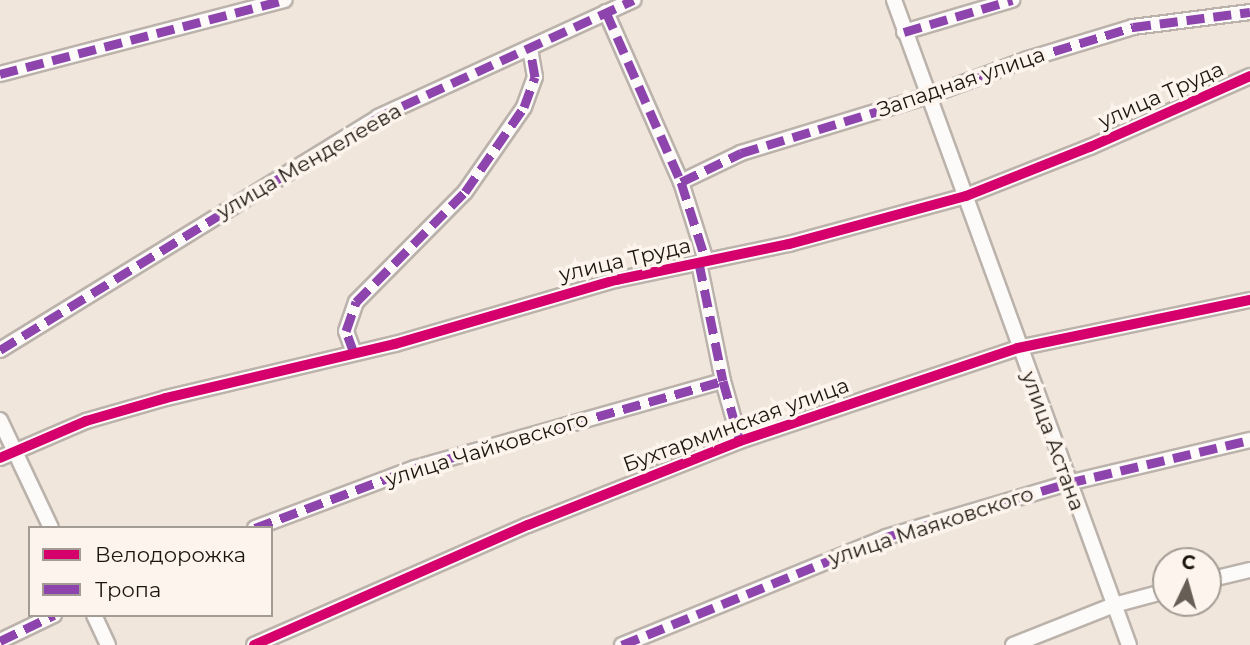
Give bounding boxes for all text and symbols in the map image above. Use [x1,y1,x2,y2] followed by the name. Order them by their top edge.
[874,42,1048,122] street label: Западная улица
[1095,56,1227,134] street label: улица Труда
[212,98,406,224] street label: улица Менделеева
[557,233,693,287] street label: улица Труда
[1016,368,1090,514] street label: улица Астана
[620,372,852,478] street label: Бухтарминская улица
[383,406,591,492] street label: улица Чайковского
[825,481,1037,571] street label: улица Маяковского
[28,526,273,617] legend
[95,542,246,567] text: Велодорожка
[1152,547,1222,617] north arrow
[1181,551,1197,575] text: С
[95,577,161,602] text: Тропа

